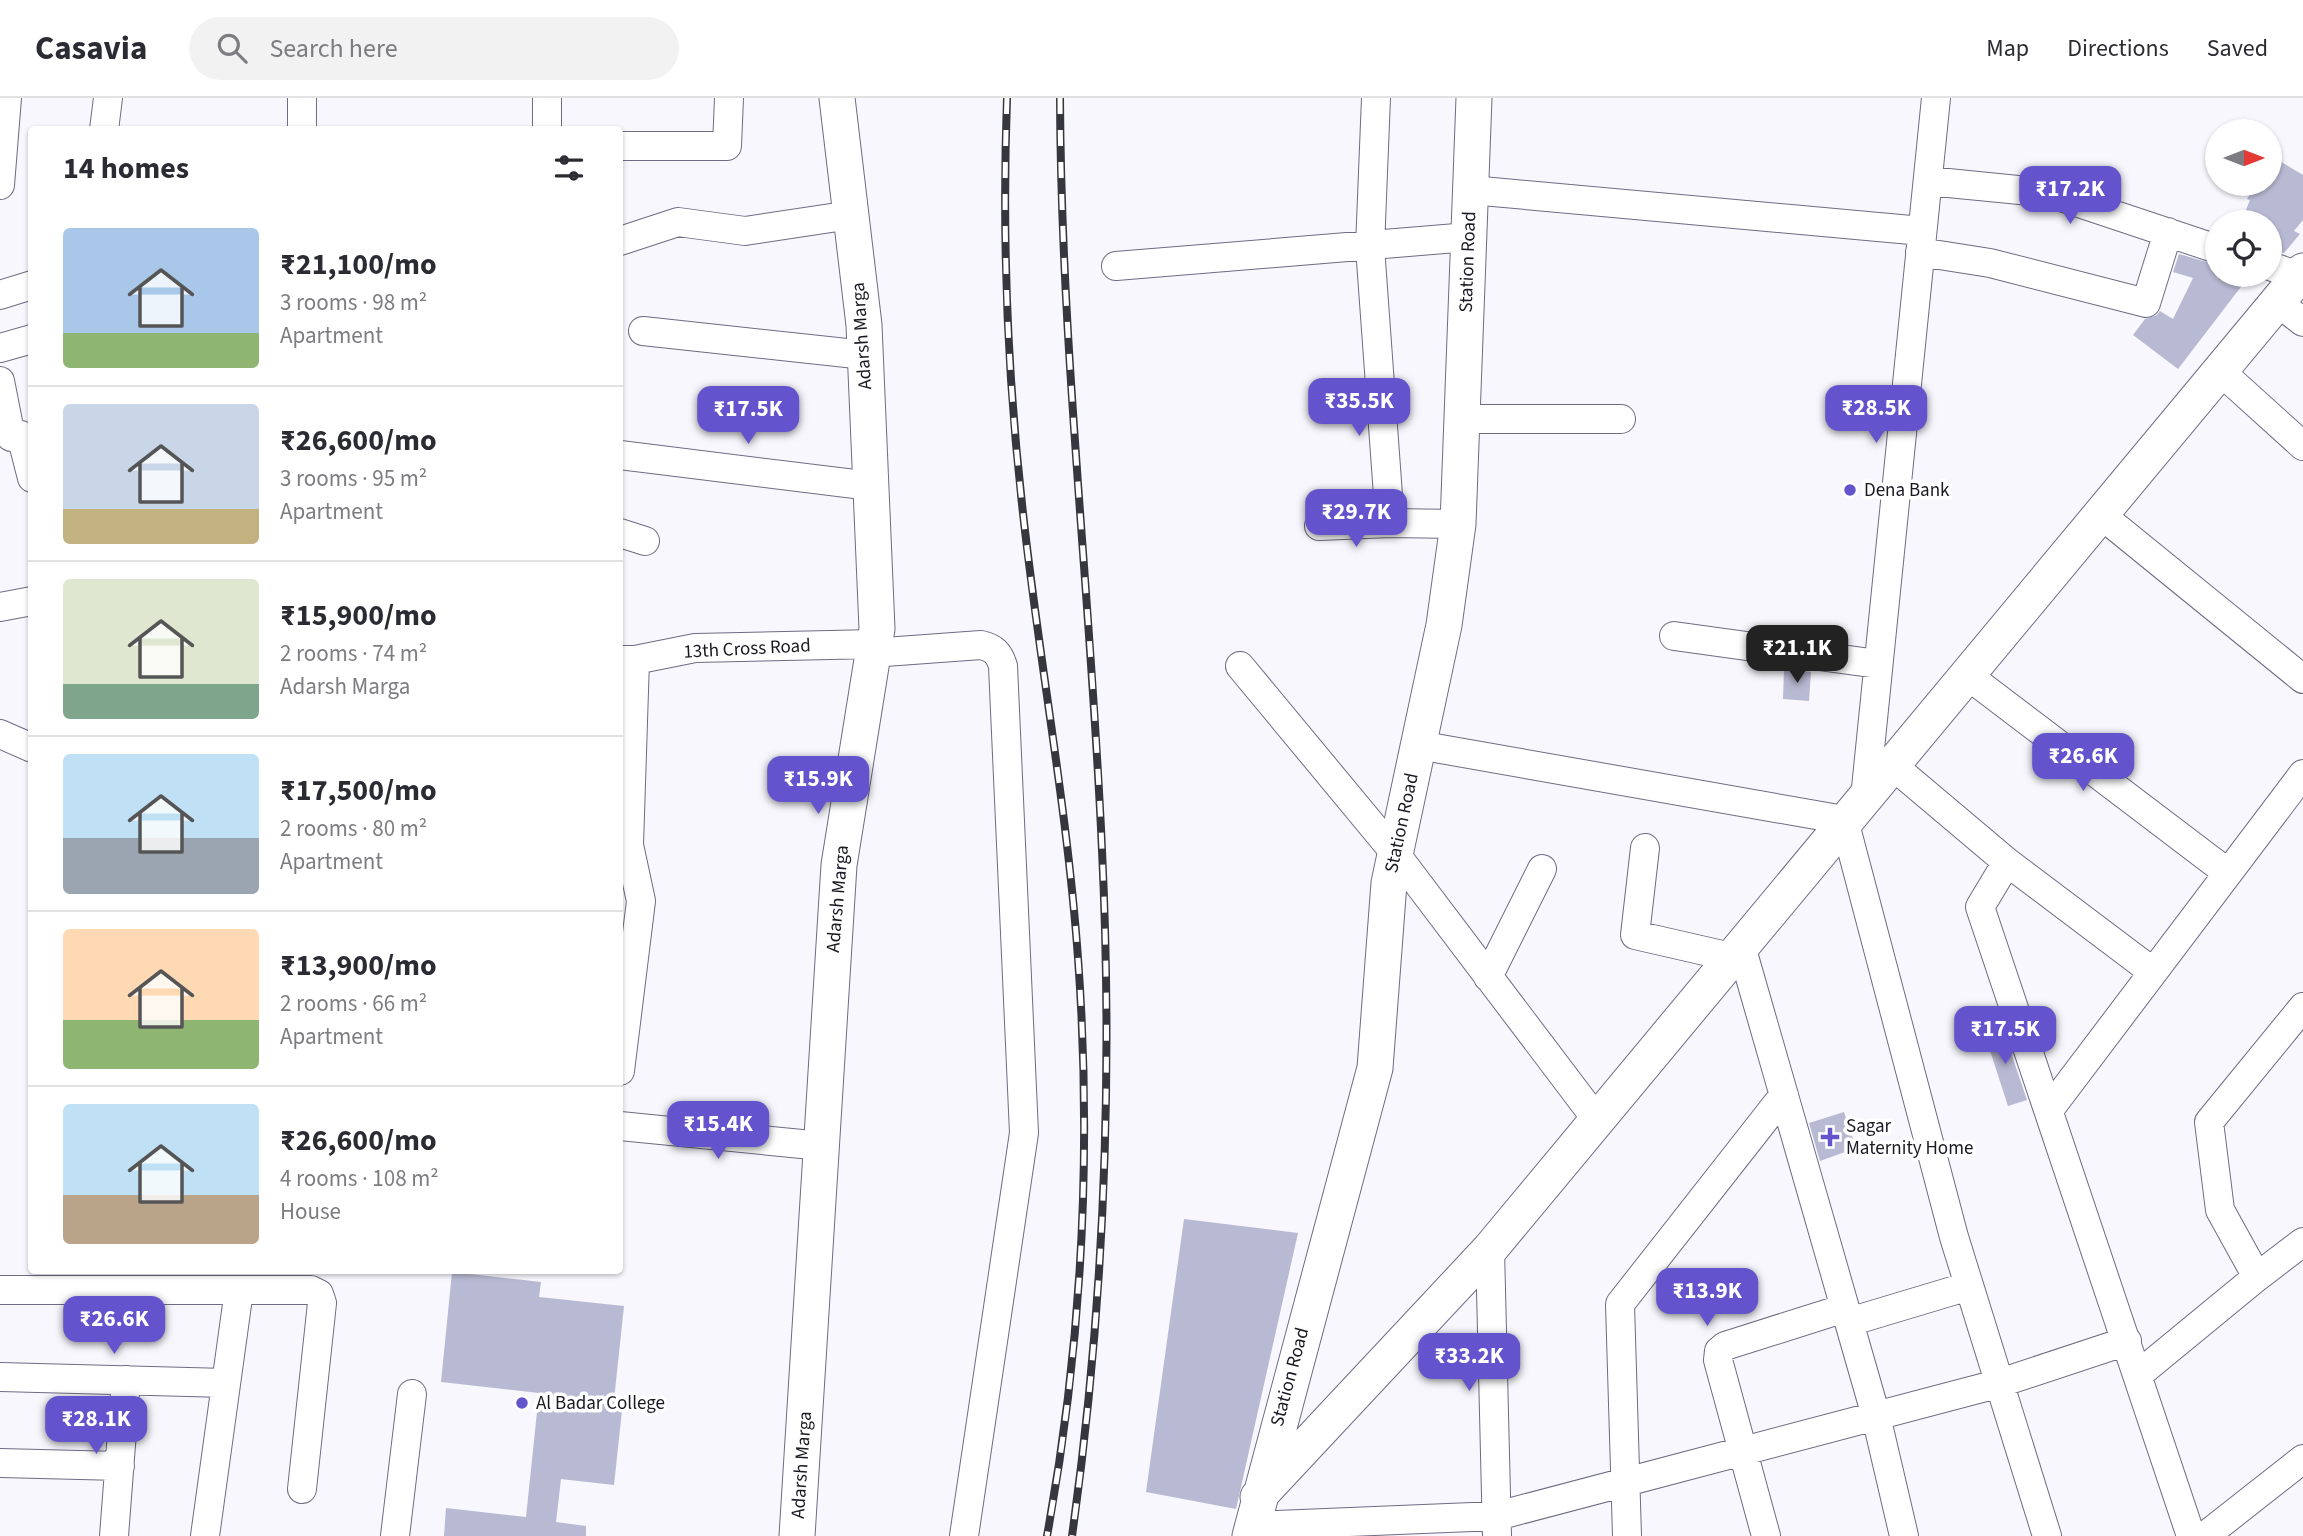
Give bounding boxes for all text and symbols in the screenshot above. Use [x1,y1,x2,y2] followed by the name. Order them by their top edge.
[189,17,679,80] search box
[35,25,147,72] text: Casavia
[213,29,251,67] icon: search
[269,30,398,67] text: Search here
[1986,31,2029,66] text: Map
[2067,31,2169,66] text: Directions
[2207,31,2268,66] text: Saved
[2205,119,2282,196] north arrow
[2205,119,2282,287] map controls
[63,147,189,190] text: 14 homes
[550,149,588,187] icon: filters
[2013,166,2127,226] pin: ₹17.2K
[2035,172,2105,205] text: ₹17.2K
[2205,210,2282,287] button: locate
[1453,211,1483,313] street label: Station Road
[280,243,437,286] text: ₹21,100/mo
[119,256,203,340] icon: home
[845,281,879,391] street label: Adarsh Marga
[280,286,427,319] text: 3 rooms · 98 m²
[280,319,383,352] text: Apartment
[1302,378,1416,438] pin: ₹35.5K
[1324,384,1394,417] text: ₹35.5K
[691,386,805,446] pin: ₹17.5K
[1819,386,1933,445] pin: ₹28.5K
[1841,391,1911,424] text: ₹28.5K
[713,392,783,425] text: ₹17.5K
[280,419,437,462] text: ₹26,600/mo
[119,432,203,516] icon: home
[280,462,427,495] text: 3 rooms · 95 m²
[1864,477,1950,504] place label: Dena Bank
[1842,482,1858,498] marker: Dena Bank
[1299,490,1413,549] pin: ₹29.7K
[280,495,383,528] text: Apartment
[1321,495,1391,528] text: ₹29.7K
[280,594,437,637] text: ₹15,900/mo
[119,607,203,691] icon: home
[1740,626,1854,685] pin: ₹21.1K
[1762,631,1832,664] text: ₹21.1K
[683,632,811,666] street label: 13th Cross Road
[280,637,427,670] text: 2 rooms · 74 m²
[280,670,410,703] text: Adarsh Marga
[2026,734,2140,793] pin: ₹26.6K
[2048,739,2118,772] text: ₹26.6K
[761,756,875,816] pin: ₹15.9K
[783,762,853,795] text: ₹15.9K
[280,769,437,812] text: ₹17,500/mo
[1378,771,1426,875] street label: Station Road
[119,782,203,866] icon: home
[280,812,427,845] text: 2 rooms · 80 m²
[820,844,856,954] street label: Adarsh Marga
[280,845,383,878] text: Apartment
[280,944,437,987] text: ₹13,900/mo
[119,957,203,1041] icon: home
[280,987,427,1020] text: 2 rooms · 66 m²
[1948,1006,2062,1066] pin: ₹17.5K
[1970,1012,2040,1045] text: ₹17.5K
[280,1020,383,1053] text: Apartment
[661,1102,775,1161] pin: ₹15.4K
[683,1107,753,1140] text: ₹15.4K
[1846,1113,1973,1162] place label: Sagar Maternity Home
[280,1119,437,1162] text: ₹26,600/mo
[1820,1127,1840,1147] marker: Sagar Maternity Home
[119,1132,203,1216] icon: home
[280,1162,439,1195] text: 4 rooms · 108 m²
[280,1195,341,1228] text: House
[1650,1268,1764,1328] pin: ₹13.9K
[1672,1274,1742,1307] text: ₹13.9K
[57,1296,171,1356] pin: ₹26.6K
[79,1302,149,1335] text: ₹26.6K
[1264,1325,1316,1429] street label: Station Road
[1412,1334,1526,1393] pin: ₹33.2K
[1434,1339,1504,1372] text: ₹33.2K
[536,1390,665,1417] place label: Al Badar College
[514,1395,530,1411] marker: Al Badar College
[39,1396,153,1456] pin: ₹28.1K
[61,1402,131,1435] text: ₹28.1K
[785,1410,819,1520] street label: Adarsh Marga

